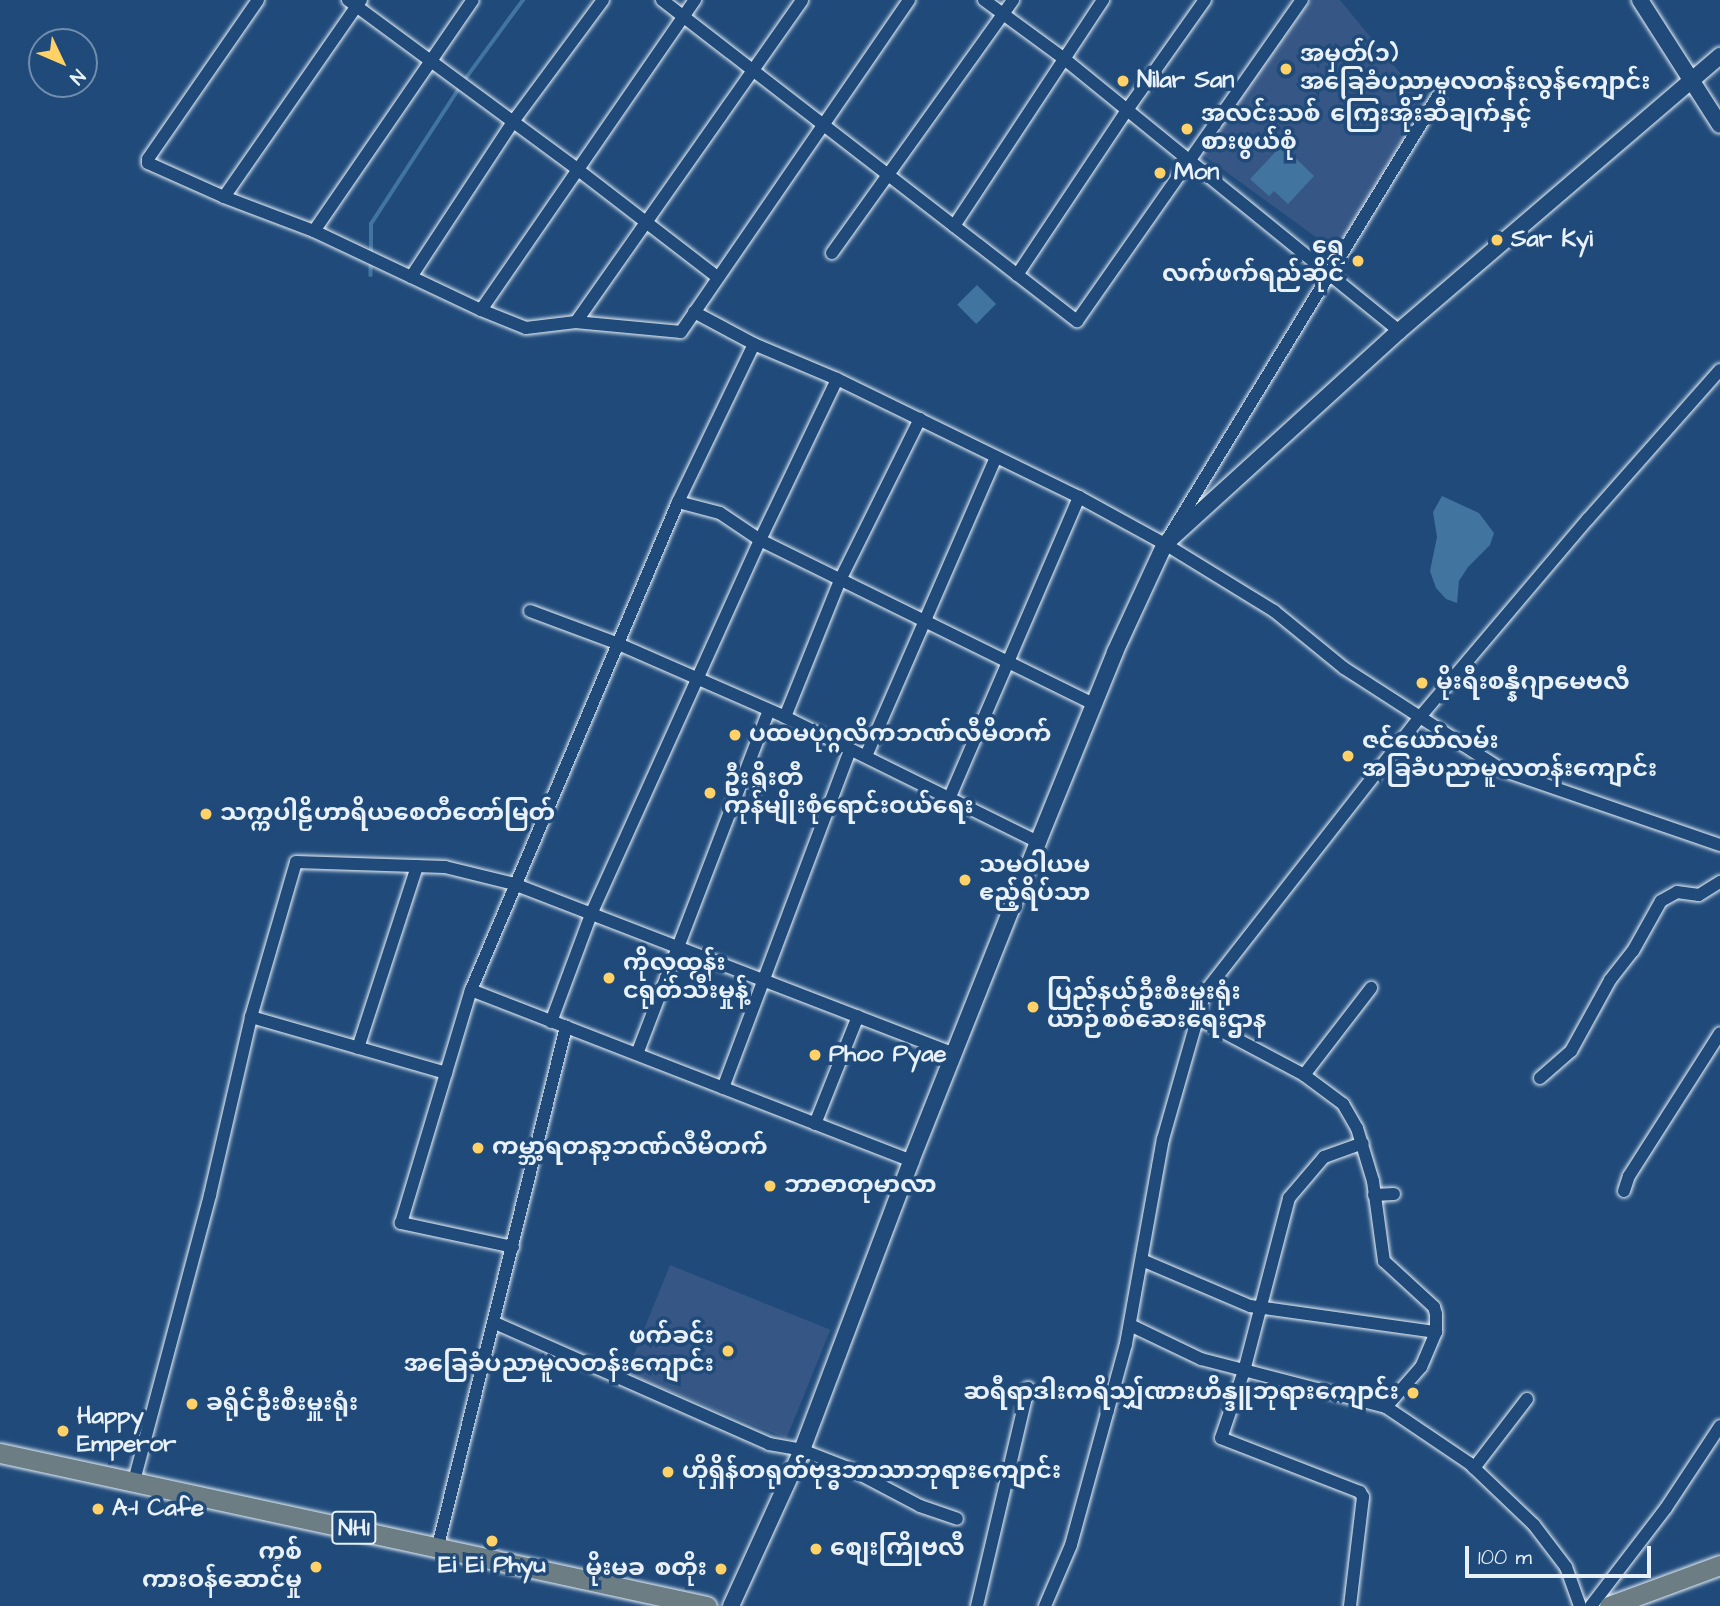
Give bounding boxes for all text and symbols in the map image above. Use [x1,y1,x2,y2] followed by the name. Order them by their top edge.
[28,28,98,98] north arrow
[1300,41,1650,97] place label: အမှတ်(၁) အခြေခံပညာမူလတန်းလွန်ကျောင်း
[1278,61,1294,77] marker: အမှတ်(၁) အခြေခံပညာမူလတန်းလွန်ကျောင်း
[63,63,91,90] text: N
[1137,67,1234,95] place label: Nilar San
[1115,73,1131,89] marker: Nilar San
[1201,101,1532,157] place label: အလင်းသစ် ကြေးအိုးဆီချက်နှင့် စားဖွယ်စုံ
[1179,121,1195,137] marker: အလင်းသစ် ကြေးအိုးဆီချက်နှင့် စားဖွယ်စုံ
[1174,159,1219,187] place label: Mon
[1152,165,1168,181] marker: Mon
[1511,226,1593,254] place label: Sar Kyi
[1489,232,1505,248] marker: Sar Kyi
[1162,233,1344,289] place label: ရွှေ လက်ဖက်ရည်ဆိုင်
[1350,253,1366,269] marker: ရွှေ လက်ဖက်ရည်ဆိုင်
[1436,669,1630,697] place label: မိုးရီးစန္နီဂျာမေဗလီ
[1414,675,1430,691] marker: မိုးရီးစန္နီဂျာမေဗလီ
[749,721,1051,749] place label: ပထမပုဂ္ဂလိကဘဏ်လီမိတက်
[727,727,743,743] marker: ပထမပုဂ္ဂလိကဘဏ်လီမိတက်
[1362,728,1657,784] place label: ဇင်ယော်လမ်း အခြခံပညာမူလတန်းကျောင်း
[1340,748,1356,764] marker: ဇင်ယော်လမ်း အခြခံပညာမူလတန်းကျောင်း
[724,765,974,821] place label: ဦးရှိုးတီ ကုန်မျိုးစုံရောင်းဝယ်ရေး
[702,785,718,801] marker: ဦးရှိုးတီ ကုန်မျိုးစုံရောင်းဝယ်ရေး
[220,800,555,828] place label: သက္ကပါဠိဟာရိယစေတီတော်မြတ်
[198,806,214,822] marker: သက္ကပါဠိဟာရိယစေတီတော်မြတ်
[979,852,1090,908] place label: သမဝါယမ ဧည့်ရိပ်သာ
[957,872,973,888] marker: သမဝါယမ ဧည့်ရိပ်သာ
[623,950,748,1006] place label: ကိုလှထွန်း ငရုတ်သီးမှုန့်
[601,970,617,986] marker: ကိုလှထွန်း ငရုတ်သီးမှုန့်
[1047,979,1266,1035] place label: ပြည်နယ်ဦးစီးမှူးရုံး ယာဉ်စစ်ဆေးရေးဌာန
[1025,999,1041,1015] marker: ပြည်နယ်ဦးစီးမှူးရုံး ယာဉ်စစ်ဆေးရေးဌာန
[829,1041,946,1069] place label: Phoo Pyae
[807,1047,823,1063] marker: Phoo Pyae
[492,1134,768,1162] place label: ကမ္ဘာ့ရတနာ့ဘဏ်လီမိတက်
[470,1140,486,1156] marker: ကမ္ဘာ့ရတနာ့ဘဏ်လီမိတက်
[784,1172,937,1200] place label: ဘာဓာတုမာလာ
[762,1178,778,1194] marker: ဘာဓာတုမာလာ
[404,1323,714,1379] place label: ဖက်ခင်း အခြေခံပညာမူလတန်းကျောင်း
[720,1343,736,1359] marker: ဖက်ခင်း အခြေခံပညာမူလတန်းကျောင်း
[963,1379,1399,1407] place label: ဆရီရာဒါးကရိသျှ်ဏားဟိန္ဒူဘုရားကျောင်း
[1405,1385,1421,1401] marker: ဆရီရာဒါးကရိသျှ်ဏားဟိန္ဒူဘုရားကျောင်း
[206,1390,358,1418] place label: ခရိုင်ဦးစီးမှူးရုံး
[184,1396,200,1412] marker: ခရိုင်ဦးစီးမှူးရုံး
[77,1403,176,1459] place label: Happy Emperor
[55,1423,71,1439] marker: Happy Emperor
[682,1458,1061,1486] place label: ဟိုရှိန်တရုတ်ဗုဒ္ဓဘာသာဘုရားကျောင်း
[660,1464,676,1480] marker: ဟိုရှိန်တရုတ်ဗုဒ္ဓဘာသာဘုရားကျောင်း
[112,1495,204,1523] place label: A-1 Cafe
[90,1501,106,1517] marker: A-1 Cafe
[331,1508,377,1548] road number: NH1
[1468,1532,1654,1576] scale bar
[484,1533,500,1549] marker: Ei Ei Phyu
[830,1535,965,1563] place label: စျေးကြိုဗလီ
[142,1539,302,1595] place label: ကွစ် ကားဝန်ဆောင်မှု
[808,1541,824,1557] marker: စျေးကြိုဗလီ
[1478,1543,1532,1572] text: 100 m
[438,1552,546,1580] place label: Ei Ei Phyu
[585,1555,707,1583] place label: မိုးမခ စတိုး
[308,1559,324,1575] marker: ကွစ် ကားဝန်ဆောင်မှု
[713,1561,729,1577] marker: မိုးမခ စတိုး

